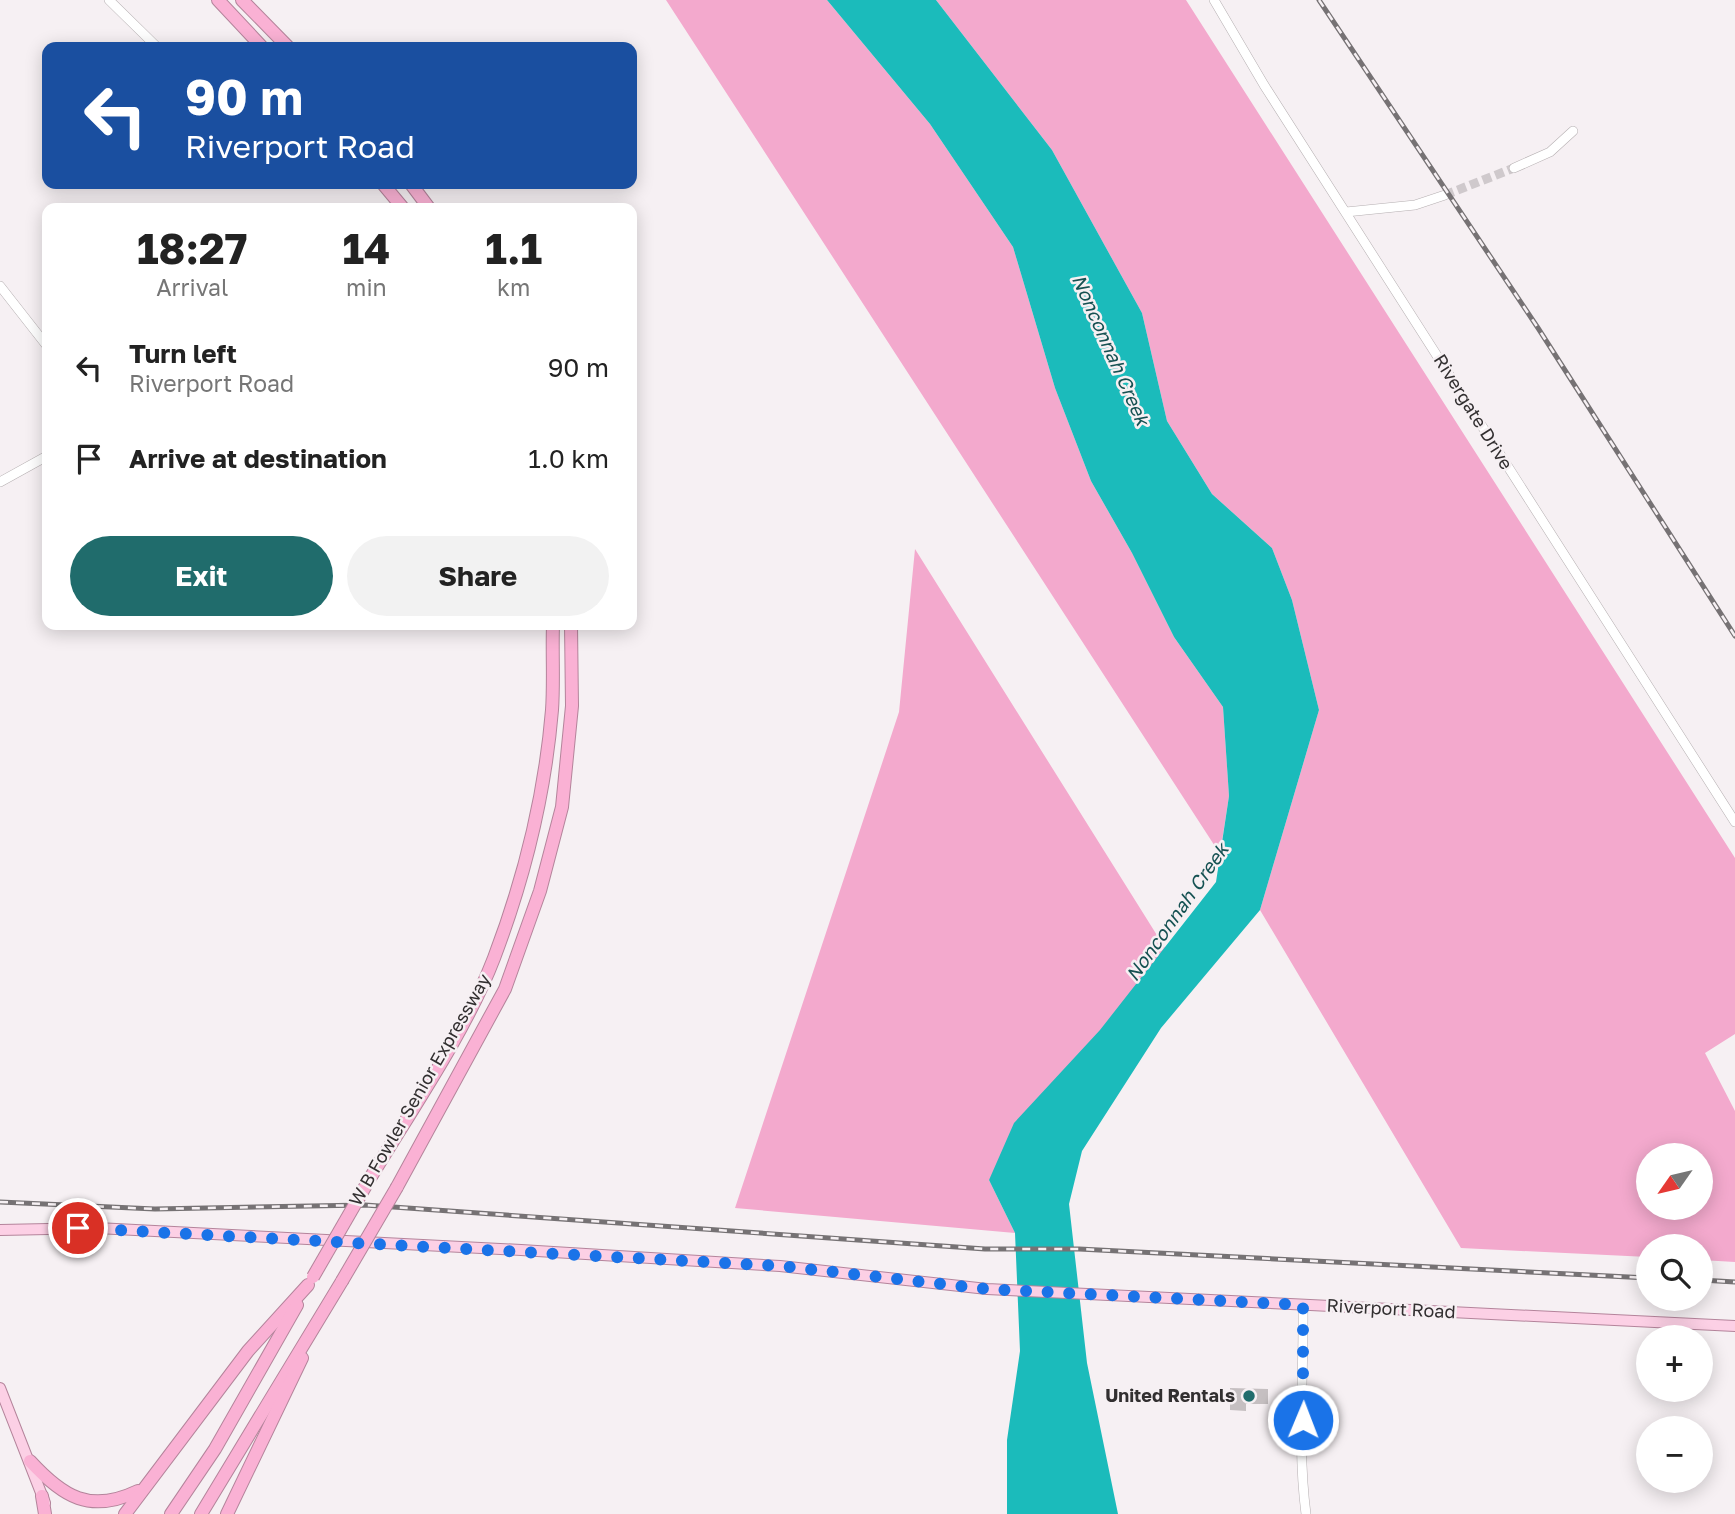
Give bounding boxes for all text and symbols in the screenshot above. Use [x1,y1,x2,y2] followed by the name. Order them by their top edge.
[185,67,303,126] text: 90 m
[70,70,161,161] icon: left
[185,127,415,165] text: Riverport Road
[137,223,247,273] text: 18:27
[342,223,390,273] text: 14
[485,223,542,273] text: 1.1
[1068,271,1156,431] water label: Nonconnah Creek
[156,273,228,301] text: Arrival
[346,273,387,301] text: min
[497,273,530,301] text: km
[129,338,237,369] text: Turn left
[70,349,108,387] icon: left
[1430,350,1518,473] street label: Rivergate Drive
[548,352,609,383] text: 90 m
[129,369,294,397] text: Riverport Road
[70,440,108,478] icon: arrive
[129,443,387,474] text: Arrive at destination
[528,443,609,474] text: 1.0 km
[70,536,333,616] button: Exit
[347,536,609,616] button: Share
[1120,837,1234,985] water label: Nonconnah Creek
[344,970,495,1209] street label: W B Fowler Senior Expressway
[1636,1143,1713,1220] north arrow
[1636,1143,1713,1493] map controls
[48,1198,108,1258] pin
[59,1209,97,1247] icon: arrive
[1636,1234,1713,1311] button: search
[1326,1294,1456,1322] street label: Riverport Road
[1636,1325,1713,1402] button: +
[1266,1383,1340,1457] position arrow
[1105,1384,1235,1406] place label: United Rentals
[1241,1388,1257,1404] marker: United Rentals
[1636,1416,1713,1493] button: −

